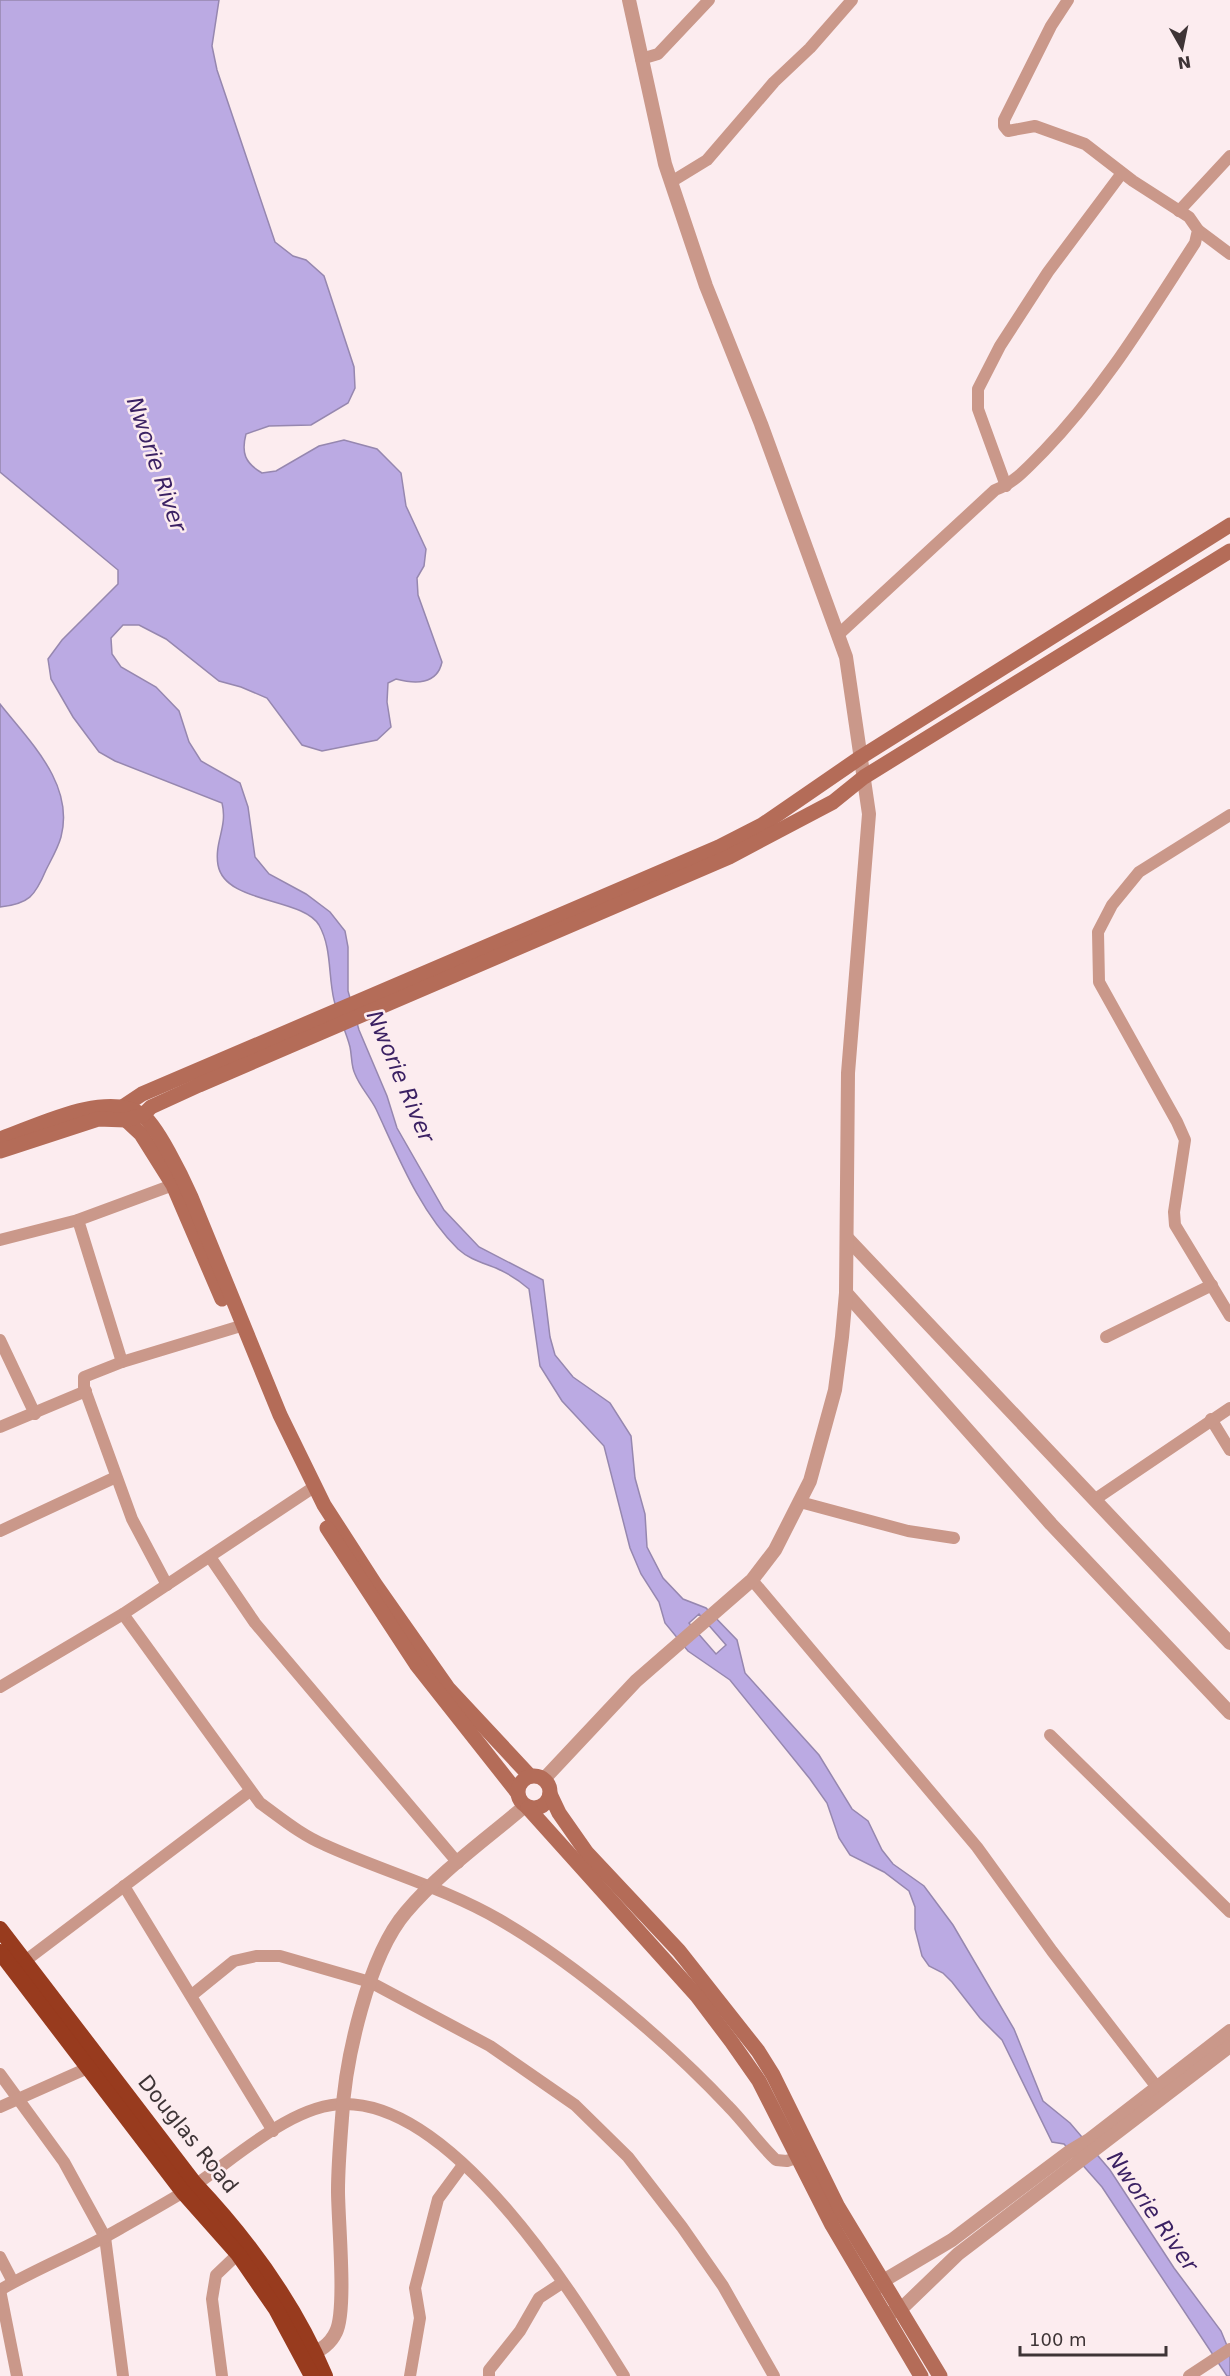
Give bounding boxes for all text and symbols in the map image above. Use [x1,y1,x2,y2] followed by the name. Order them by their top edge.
[1152,18,1212,78] north arrow
[1176,52,1192,73] text: N
[122,394,192,537] water label: Nworie River
[362,1007,440,1148] water label: Nworie River
[133,2070,243,2198] street label: Douglas Road
[1102,2147,1204,2278] water label: Nworie River
[1020,2319,1166,2357] scale bar
[1029,2329,1087,2350] text: 100 m

